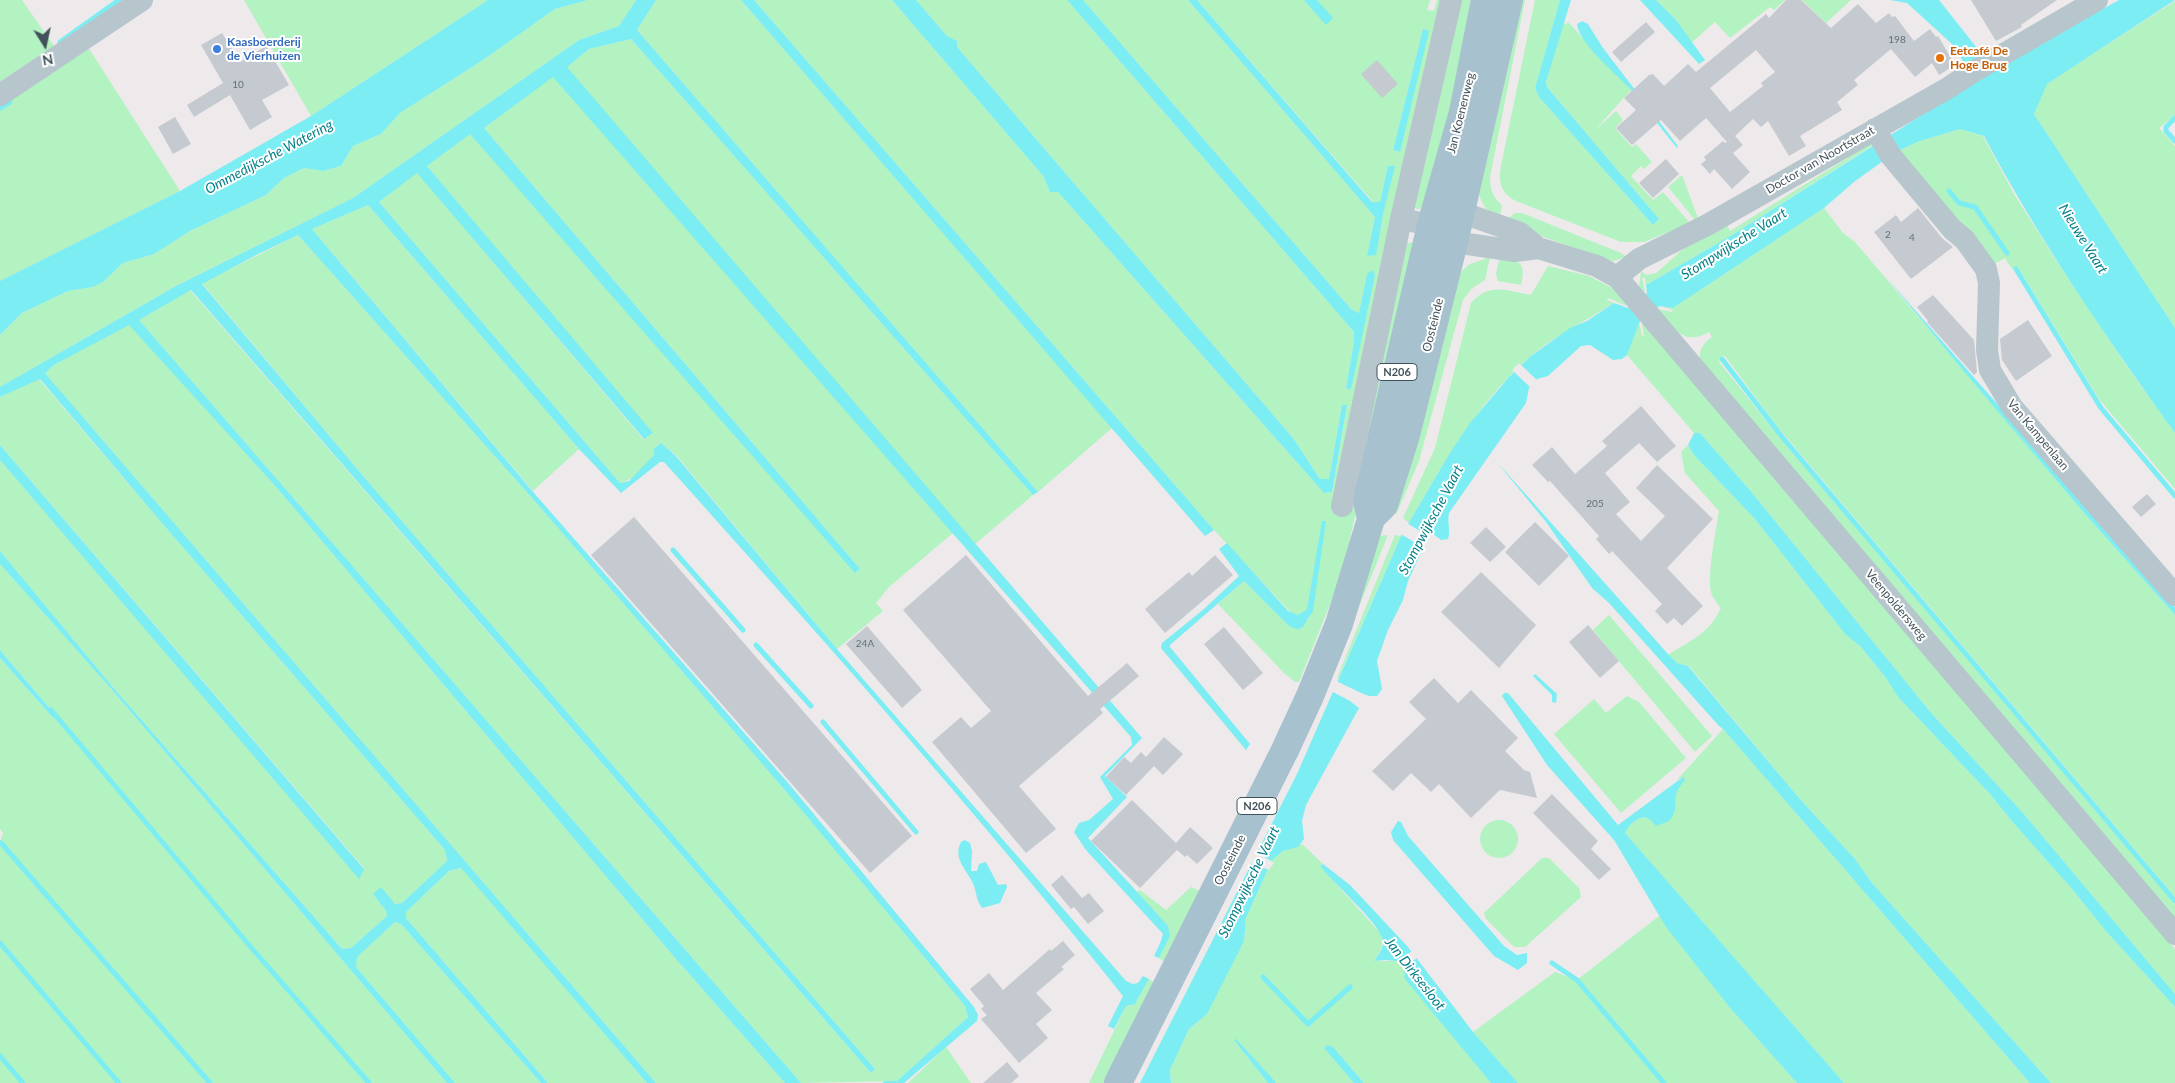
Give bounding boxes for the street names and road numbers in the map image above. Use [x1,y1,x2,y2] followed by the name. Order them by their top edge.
[1444,71,1478,155] street label: Jan Koenenweg
[1763,123,1877,197] street label: Doctor van Noortstraat
[1419,297,1447,353] street label: Oosteinde
[1377,364,1417,381] road number: N206
[2004,397,2072,473] street label: Van Kampenlaan
[1862,567,1930,643] street label: Veenpoldersweg
[1237,798,1277,814] road number: N206
[1211,832,1249,888] street label: Oosteinde

